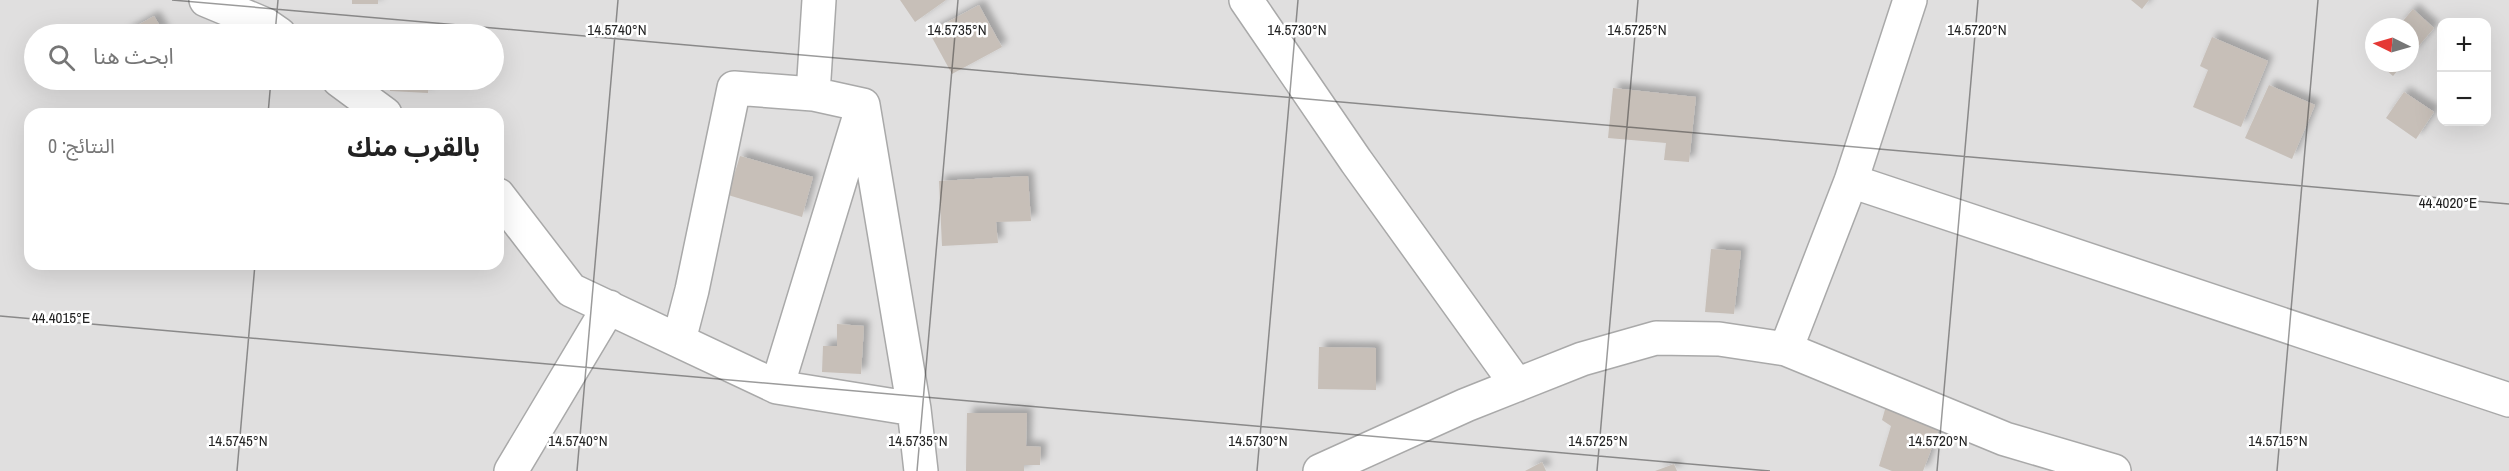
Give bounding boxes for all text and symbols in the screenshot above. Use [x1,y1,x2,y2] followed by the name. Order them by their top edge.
[2365,18,2419,72] north arrow
[2437,18,2491,126] map controls
[2437,18,2491,72] button: +
[587,19,647,40] text: 14.5740°N
[927,19,987,40] text: 14.5735°N
[1267,19,1327,40] text: 14.5730°N
[1607,19,1667,40] text: 14.5725°N
[1947,19,2007,40] text: 14.5720°N
[24,24,504,90] search box
[45,41,78,74] icon: search
[93,41,174,71] text: ابحث هنا
[2437,72,2491,126] button: −
[347,129,480,164] text: بالقرب منك
[48,132,115,159] text: النتائج: 0
[2419,192,2477,213] text: 44.4020°E
[32,307,90,328] text: 44.4015°E
[208,430,268,451] text: 14.5745°N
[548,430,608,451] text: 14.5740°N
[888,430,948,451] text: 14.5735°N
[1228,430,1288,451] text: 14.5730°N
[1568,430,1628,451] text: 14.5725°N
[1908,430,1968,451] text: 14.5720°N
[2248,430,2308,451] text: 14.5715°N

